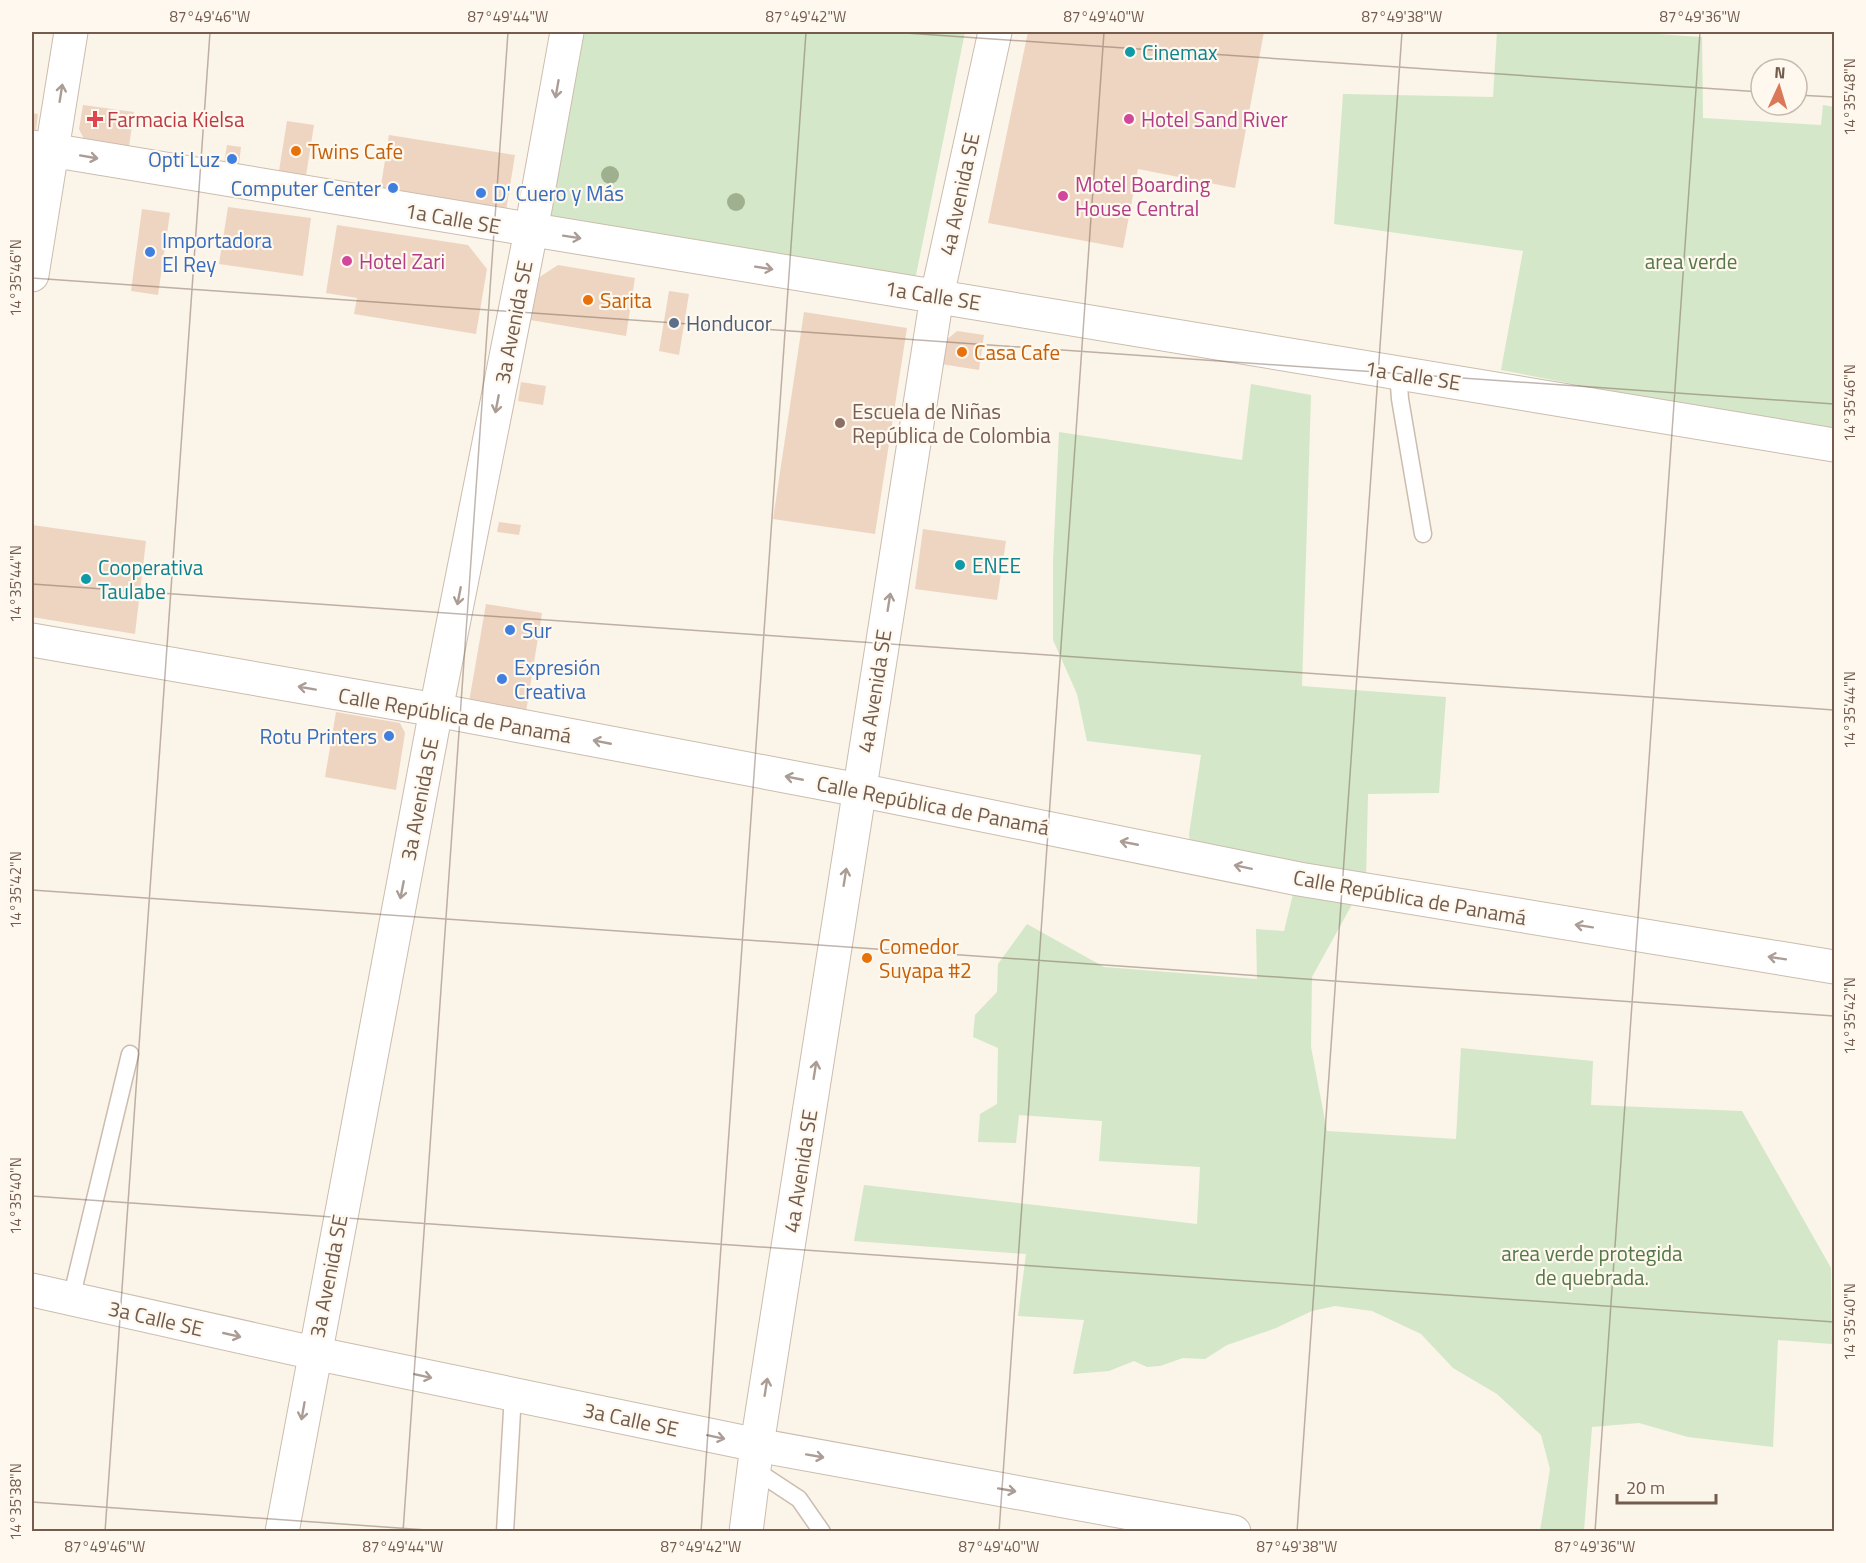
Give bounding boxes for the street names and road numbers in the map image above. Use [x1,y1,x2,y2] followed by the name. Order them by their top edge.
[930,130,988,258] street label: 4a Avenida SE
[403,194,503,242] street label: 1a Calle SE
[485,258,541,386] street label: 3a Avenida SE
[883,272,983,318] street label: 1a Calle SE
[1363,352,1463,398] street label: 1a Calle SE
[848,627,900,755] street label: 4a Avenida SE
[336,679,575,751] street label: Calle República de Panamá
[391,735,447,863] street label: 3a Avenida SE
[814,767,1053,843] street label: Calle República de Panamá
[1291,861,1530,933] street label: Calle República de Panamá
[774,1107,826,1235] street label: 4a Avenida SE
[300,1212,356,1340] street label: 3a Avenida SE
[105,1292,207,1344] street label: 3a Calle SE
[580,1393,682,1445] street label: 3a Calle SE

